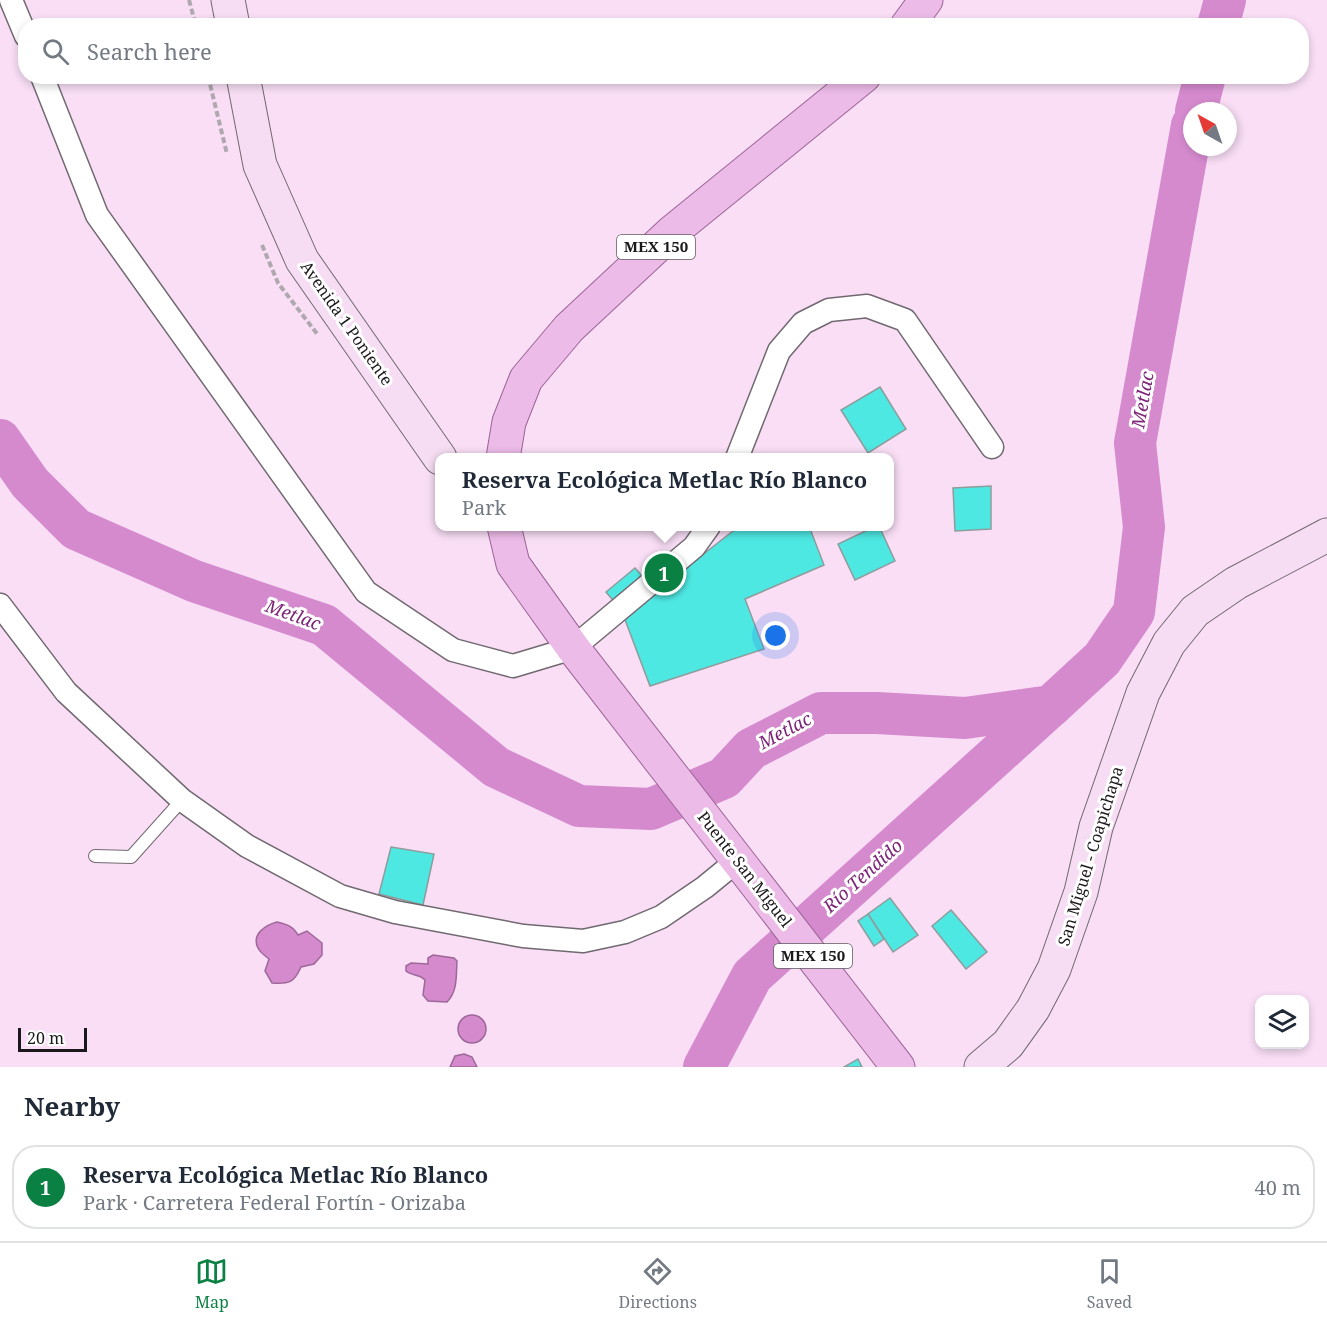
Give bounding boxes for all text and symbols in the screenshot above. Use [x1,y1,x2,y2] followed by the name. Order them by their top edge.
[18,18,1309,84] search box
[39,35,72,68] icon: search
[87,36,212,66] text: Search here
[1183,102,1237,156] north arrow
[617,235,695,259] road number: MEX 150
[296,256,398,390] street label: Avenida 1 Poniente
[1125,369,1159,431] water label: Metlac
[435,453,894,531] popup
[462,464,867,494] text: Reserva Ecológica Metlac Río Blanco
[462,494,506,521] text: Park
[644,550,684,596] pin: 1
[261,593,324,635] water label: Metlac
[761,621,790,650] your location
[753,706,816,755] water label: Metlac
[1052,763,1128,949] street label: San Miguel - Coapichapa
[693,806,797,932] street label: Puente San Miguel
[817,833,907,918] water label: Río Tendido
[774,944,852,968] road number: MEX 150
[1255,995,1309,1049] map controls
[1255,995,1309,1049] button: layers
[18,1025,87,1052] scale bar
[27,1027,64,1049] text: 20 m
[24,1088,120,1124] text: Nearby
[83,1159,488,1189] text: Reserva Ecológica Metlac Río Blanco
[40,1174,51,1201] text: 1
[1255,1174,1301,1201] text: 40 m
[83,1189,466,1216] text: Park · Carretera Federal Fortín - Orizaba
[195,1255,229,1313] tab: Map
[619,1255,697,1313] tab: Directions
[1087,1255,1132,1313] tab: Saved

